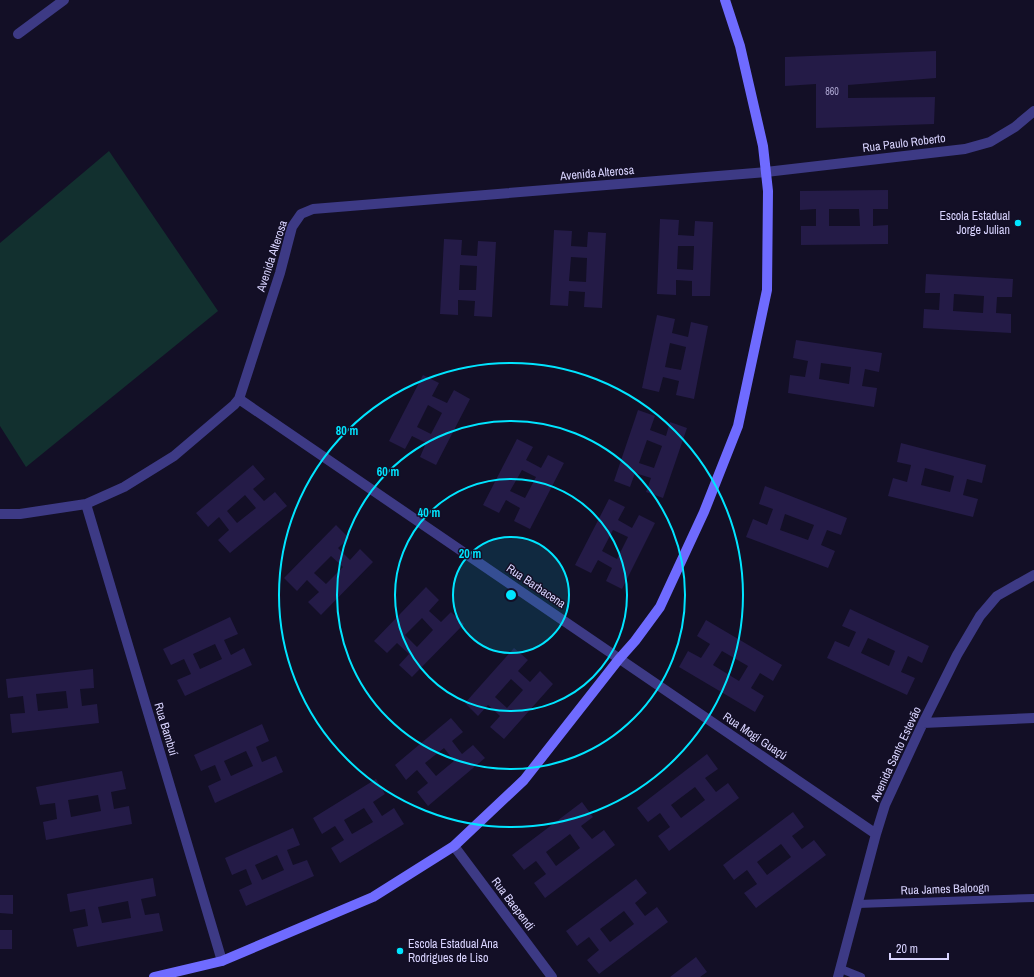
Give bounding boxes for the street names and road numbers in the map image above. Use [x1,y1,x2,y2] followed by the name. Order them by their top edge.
[861,130,947,156] street label: Rua Paulo Roberto
[558,162,635,184] street label: Avenida Alterosa
[253,218,291,295] street label: Avenida Alterosa
[503,560,569,612] street label: Rua Barbacena
[150,701,182,758] street label: Rua Bambuí
[867,704,925,805] street label: Avenida Santo Estevão
[720,709,790,763] street label: Rua Mogi Guaçú
[488,874,538,934] street label: Rua Baependi
[900,879,990,899] street label: Rua James Baloogn

